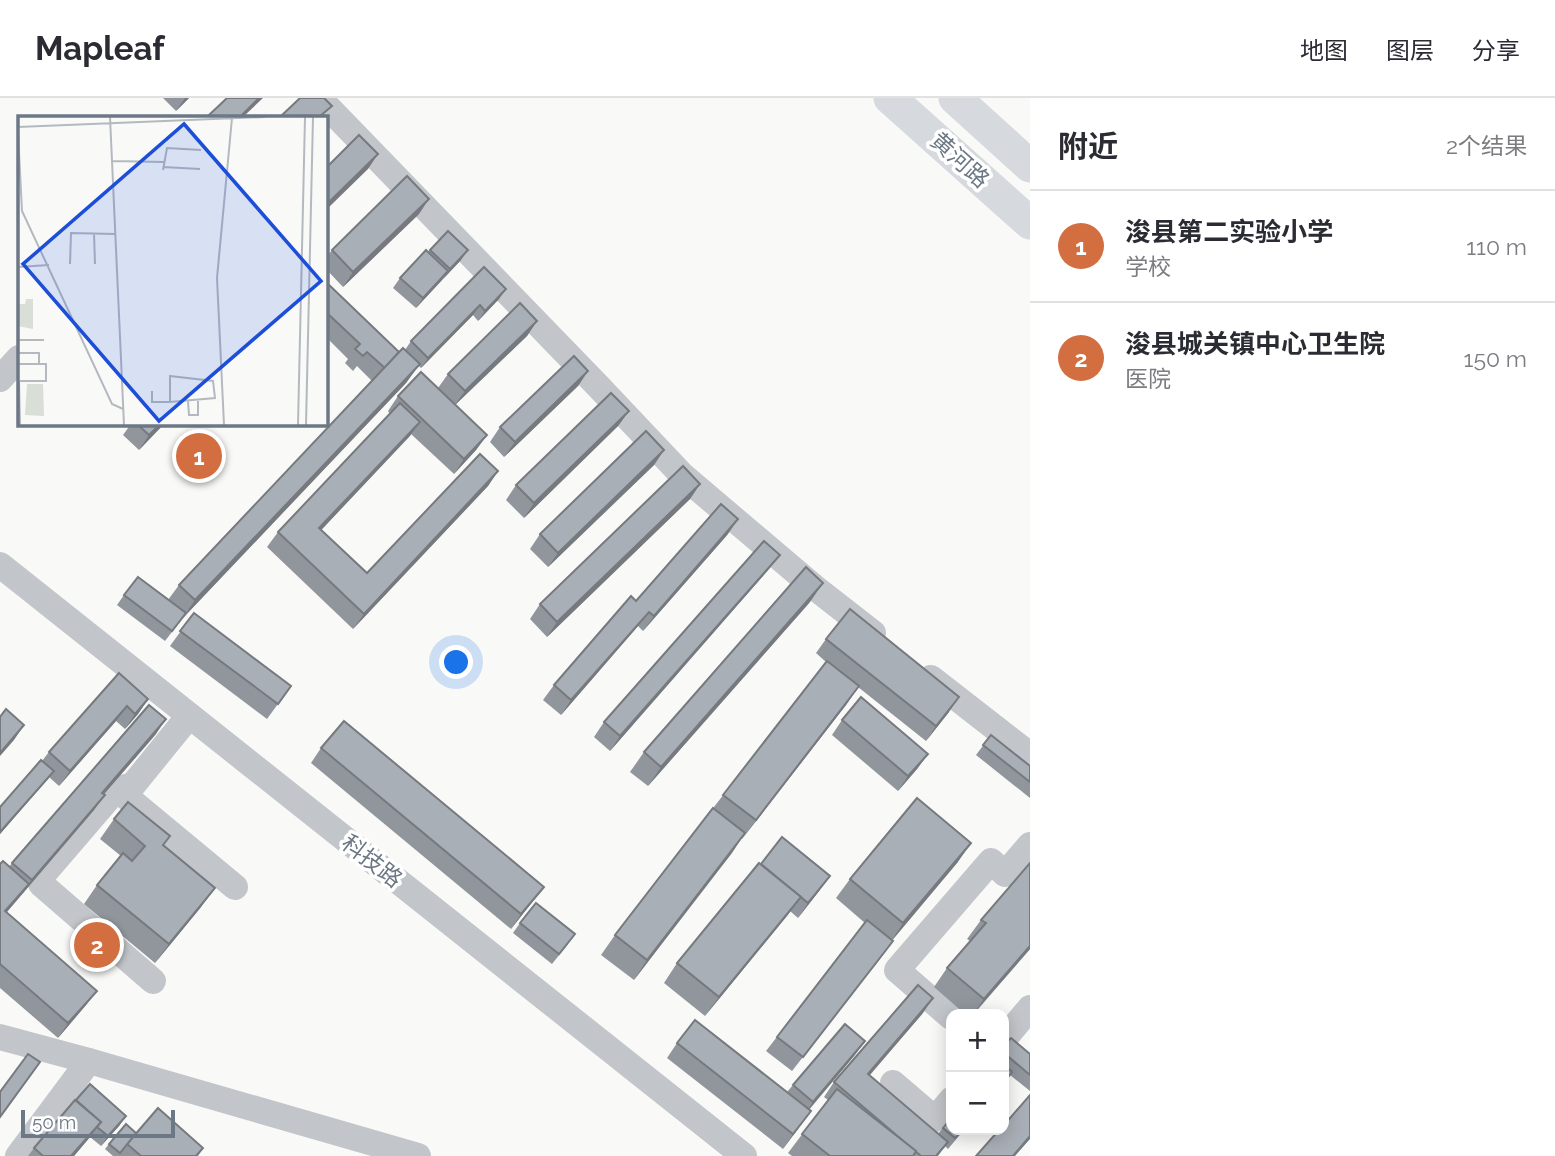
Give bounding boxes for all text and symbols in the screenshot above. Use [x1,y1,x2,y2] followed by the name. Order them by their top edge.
[35,29,165,68] text: Mapleaf
[1300,36,1348,65] text: 地图
[1386,36,1434,65] text: 图层
[1472,36,1520,65] text: 分享
[18,116,327,425] inset map
[926,127,995,193] street label: 黄河路
[1058,129,1118,164] text: 附近
[1446,132,1527,159] text: 2个结果
[1125,217,1333,247] text: 浚县第二实验小学
[1075,233,1087,260] text: 1
[1466,233,1527,260] text: 110 m
[1125,253,1171,280] text: 学校
[1125,329,1385,359] text: 浚县城关镇中心卫生院
[1075,345,1087,372] text: 2
[1464,345,1527,372] text: 150 m
[1125,365,1171,392] text: 医院
[176,430,222,482] pin: 1
[439,645,473,679] your location
[337,829,408,892] street label: 科技路
[74,919,120,971] pin: 2
[946,1009,1009,1135] map controls
[946,1009,1009,1072] button: +
[946,1072,1009,1135] button: −
[21,1107,175,1139] scale bar
[32,1111,76,1133] text: 50 m

